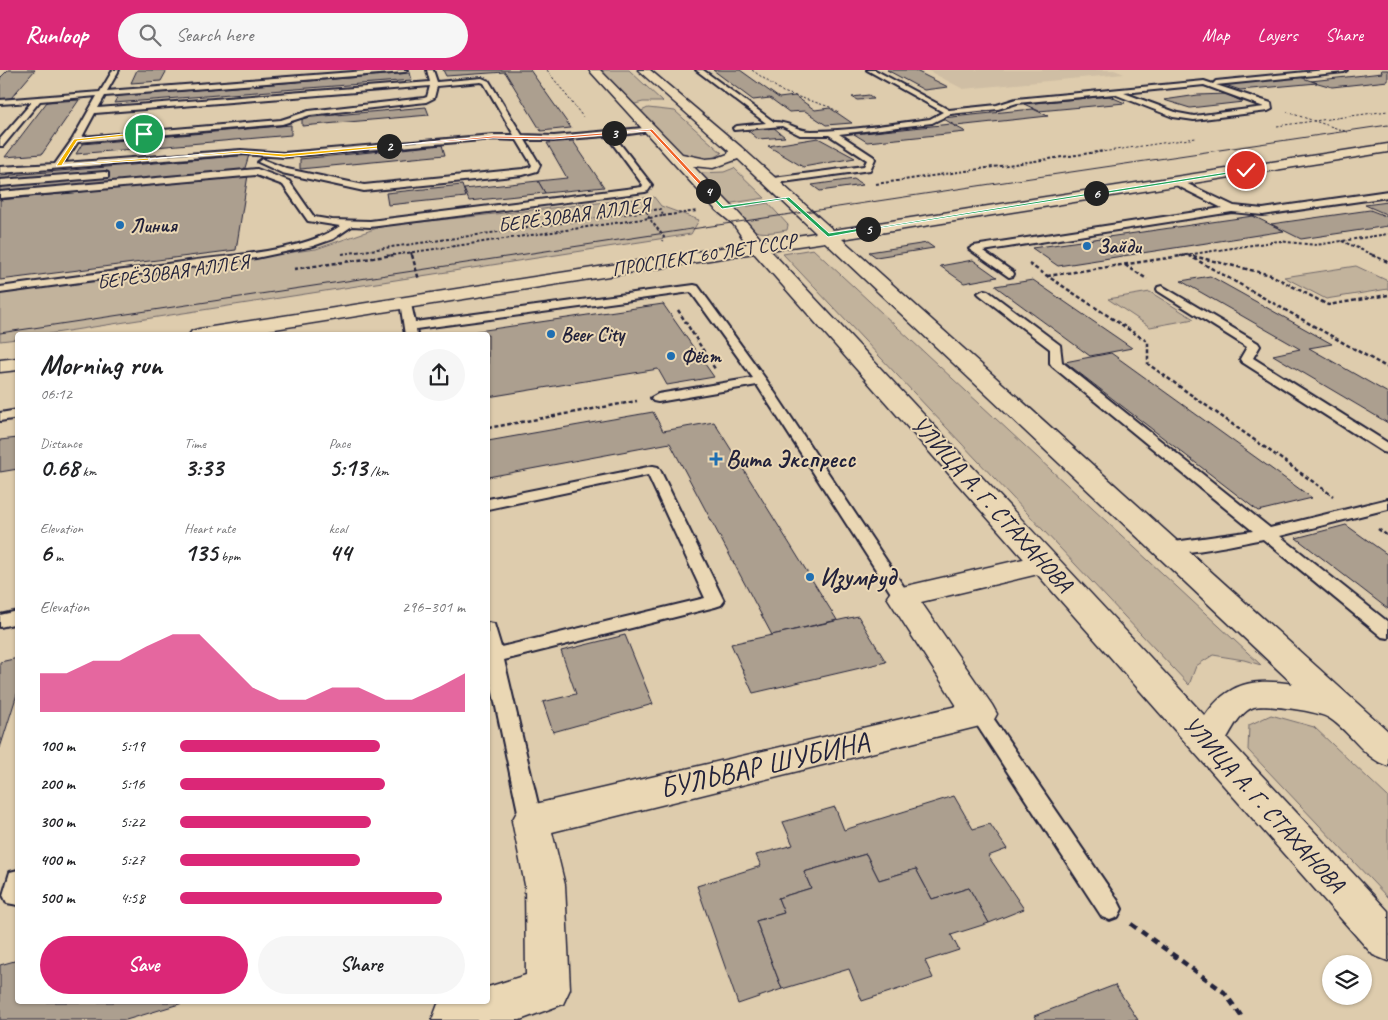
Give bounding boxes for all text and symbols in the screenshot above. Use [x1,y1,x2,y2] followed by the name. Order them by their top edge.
[118,13,468,58] search box
[25,20,88,50] text: Runloop
[136,21,164,49] icon: search
[176,23,253,47] text: Search here
[1202,24,1230,46] text: Map
[1258,24,1297,46] text: Layers
[1325,24,1363,46] text: Share
[123,113,165,155] pin
[130,120,158,148] icon: arrive
[602,120,626,146] pin: 3
[611,125,618,142] text: 3
[376,134,402,158] pin: 2
[386,138,393,155] text: 2
[1225,149,1267,191] pin
[1232,156,1260,184] icon: check
[696,178,720,204] pin: 4
[1084,180,1108,206] pin: 6
[705,183,712,200] text: 4
[1093,185,1100,202] text: 6
[496,191,655,238] street label: БЕРЁЗОВАЯ АЛЛЕЯ
[130,213,178,238] place label: Линия
[856,216,880,242] pin: 5
[114,219,126,231] marker: Линия
[865,221,872,238] text: 5
[610,228,800,282] street label: ПРОСПЕКТ 60 ЛЕТ СССР
[1097,234,1142,259] place label: Зайди
[1081,240,1093,252] marker: Зайди
[95,248,254,295] street label: БЕРЁЗОВАЯ АЛЛЕЯ
[561,322,626,347] place label: Beer City
[545,328,557,340] marker: Beer City
[681,344,722,369] place label: Фёст
[40,347,162,382] text: Morning run
[413,349,465,401] button: share
[665,350,677,362] marker: Фёст
[40,384,72,404] text: 06:12
[905,409,1080,599] street label: УЛИЦА А. Г. СТАХАНОВА
[40,435,82,452] text: Distance
[184,435,206,452] text: Time
[329,435,350,452] text: Pace
[726,444,856,474] place label: Вита Экспресс
[40,452,79,484] text: 0.68
[184,452,223,484] text: 3:33
[329,452,367,484] text: 5:13
[710,453,722,465] marker: Вита Экспресс
[79,463,96,480] text: km
[367,463,389,480] text: /km
[40,520,83,537] text: Elevation
[184,520,235,537] text: Heart rate
[329,520,347,537] text: kcal
[40,537,52,569] text: 6
[184,537,218,569] text: 135
[329,537,351,569] text: 44
[52,548,63,565] text: m
[218,548,240,565] text: bpm
[820,562,898,593] place label: Изумруд
[804,571,816,583] marker: Изумруд
[40,597,89,617] text: Elevation
[402,597,465,617] text: 296–301 m
[1177,709,1352,899] street label: УЛИЦА А. Г. СТАХАНОВА
[656,723,873,807] street label: БУЛЬВАР ШУБИНА
[40,736,75,756] text: 100 m
[120,736,145,756] text: 5:19
[40,774,75,794] text: 200 m
[120,774,145,794] text: 5:16
[40,812,75,832] text: 300 m
[120,812,145,832] text: 5:22
[40,850,75,870] text: 400 m
[120,850,145,870] text: 5:27
[40,888,74,908] text: 500 m
[120,888,145,908] text: 4:58
[40,936,248,994] button: Save
[258,936,465,994] button: Share
[1322,955,1372,1005] map controls
[1322,955,1372,1005] button: layers

